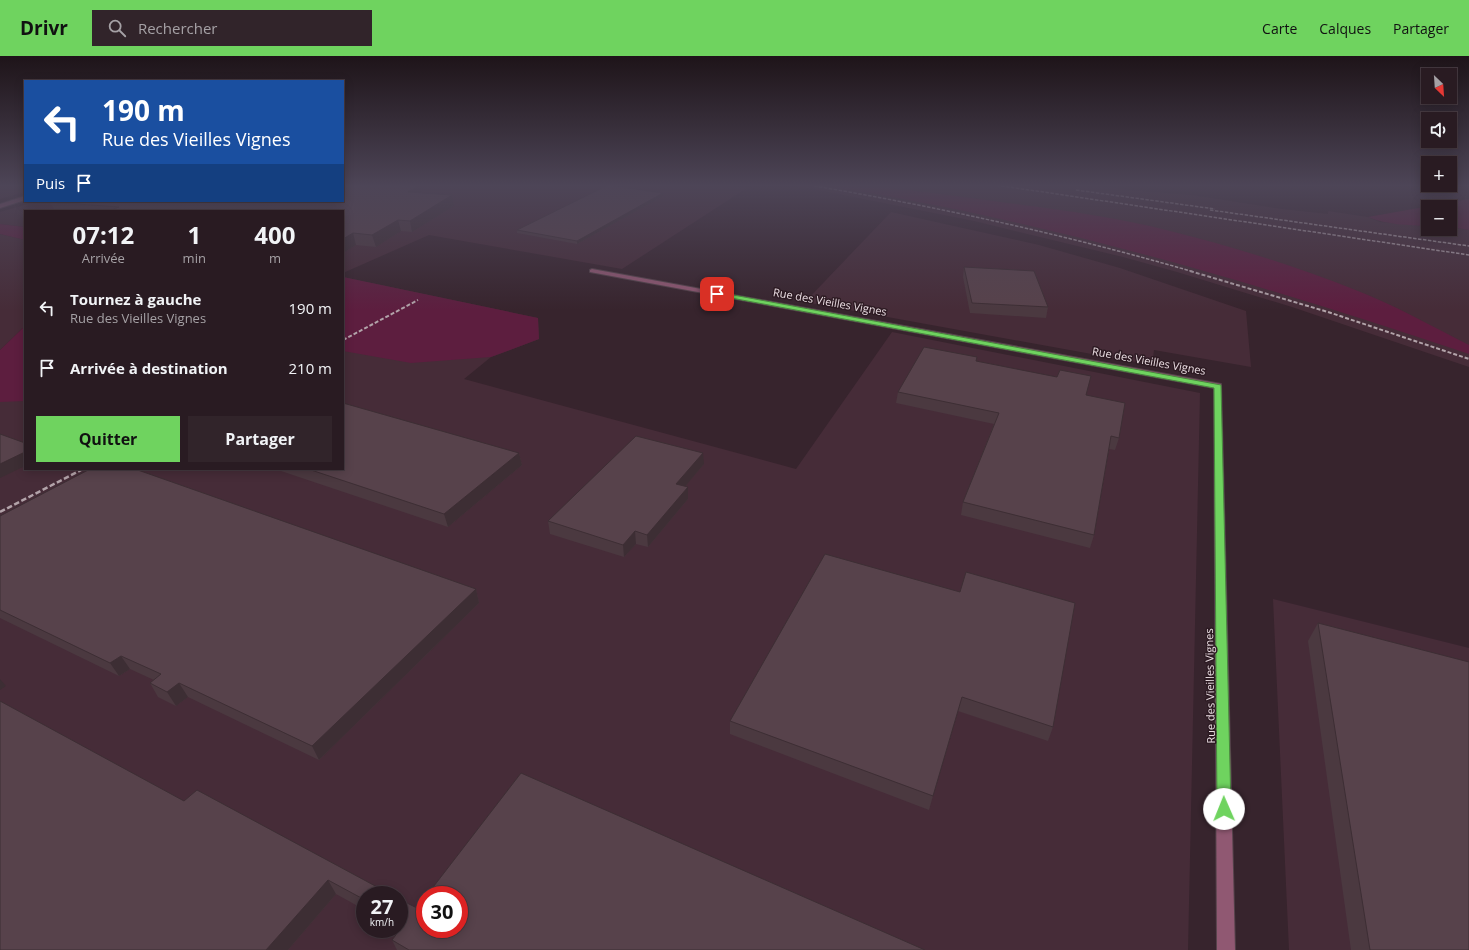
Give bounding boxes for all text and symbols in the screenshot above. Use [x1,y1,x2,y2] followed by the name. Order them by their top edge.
[92,10,372,46] search box
[20,15,68,41] text: Drivr
[106,17,128,39] icon: search
[138,18,218,38] text: Rechercher
[1262,19,1297,38] text: Carte
[1319,19,1371,38] text: Calques
[1393,19,1449,38] text: Partager
[1421,68,1457,104] north arrow
[1421,68,1457,236] map controls
[102,91,185,129] text: 190 m
[36,96,88,148] icon: left
[1421,112,1457,148] button: sound
[102,127,290,151] text: Rue des Vieilles Vignes
[1421,156,1457,192] button: +
[73,172,95,194] icon: arrive
[36,173,65,193] text: Puis
[1421,200,1457,236] button: −
[72,218,134,251] text: 07:12
[187,218,201,251] text: 1
[254,218,296,251] text: 400
[82,249,125,267] text: Arrivée
[183,249,206,267] text: min
[269,249,281,267] text: m
[700,277,734,311] pin
[706,283,728,305] icon: arrive
[772,284,888,319] street label: Rue des Vieilles Vignes
[70,289,201,309] text: Tournez à gauche
[36,297,58,319] icon: left
[288,298,332,318] text: 190 m
[70,309,206,327] text: Rue des Vieilles Vignes
[1091,343,1207,378] street label: Rue des Vieilles Vignes
[36,357,58,379] icon: arrive
[70,358,228,378] text: Arrivée à destination
[288,358,332,378] text: 210 m
[36,416,180,462] button: Quitter
[188,416,332,462] button: Partager
[1201,628,1218,744] street label: Rue des Vieilles Vignes
[1203,788,1245,830] position arrow
[416,886,468,938] speed limit sign: 30
[371,893,393,920] text: 27
[370,915,394,929] text: km/h

